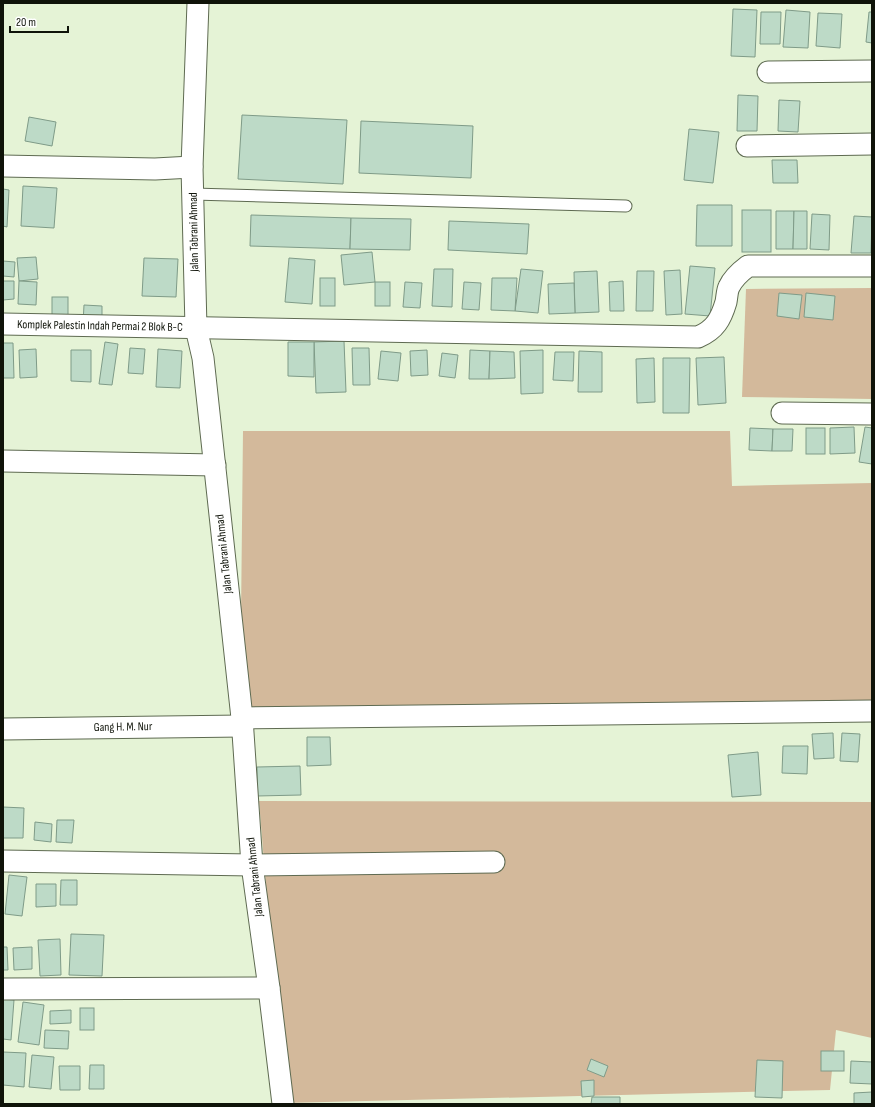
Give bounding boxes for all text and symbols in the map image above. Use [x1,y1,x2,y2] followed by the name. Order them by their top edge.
[10,8,68,34] scale bar
[16,15,36,30] text: 20 m
[186,192,202,273] street label: Jalan Tabrani Ahmad
[17,317,183,335] street label: Komplek Palestin Indah Permai 2 Blok B-C
[212,514,236,595] street label: Jalan Tabrani Ahmad
[94,719,153,735] street label: Gang H. M. Nur
[243,837,267,918] street label: Jalan Tabrani Ahmad

